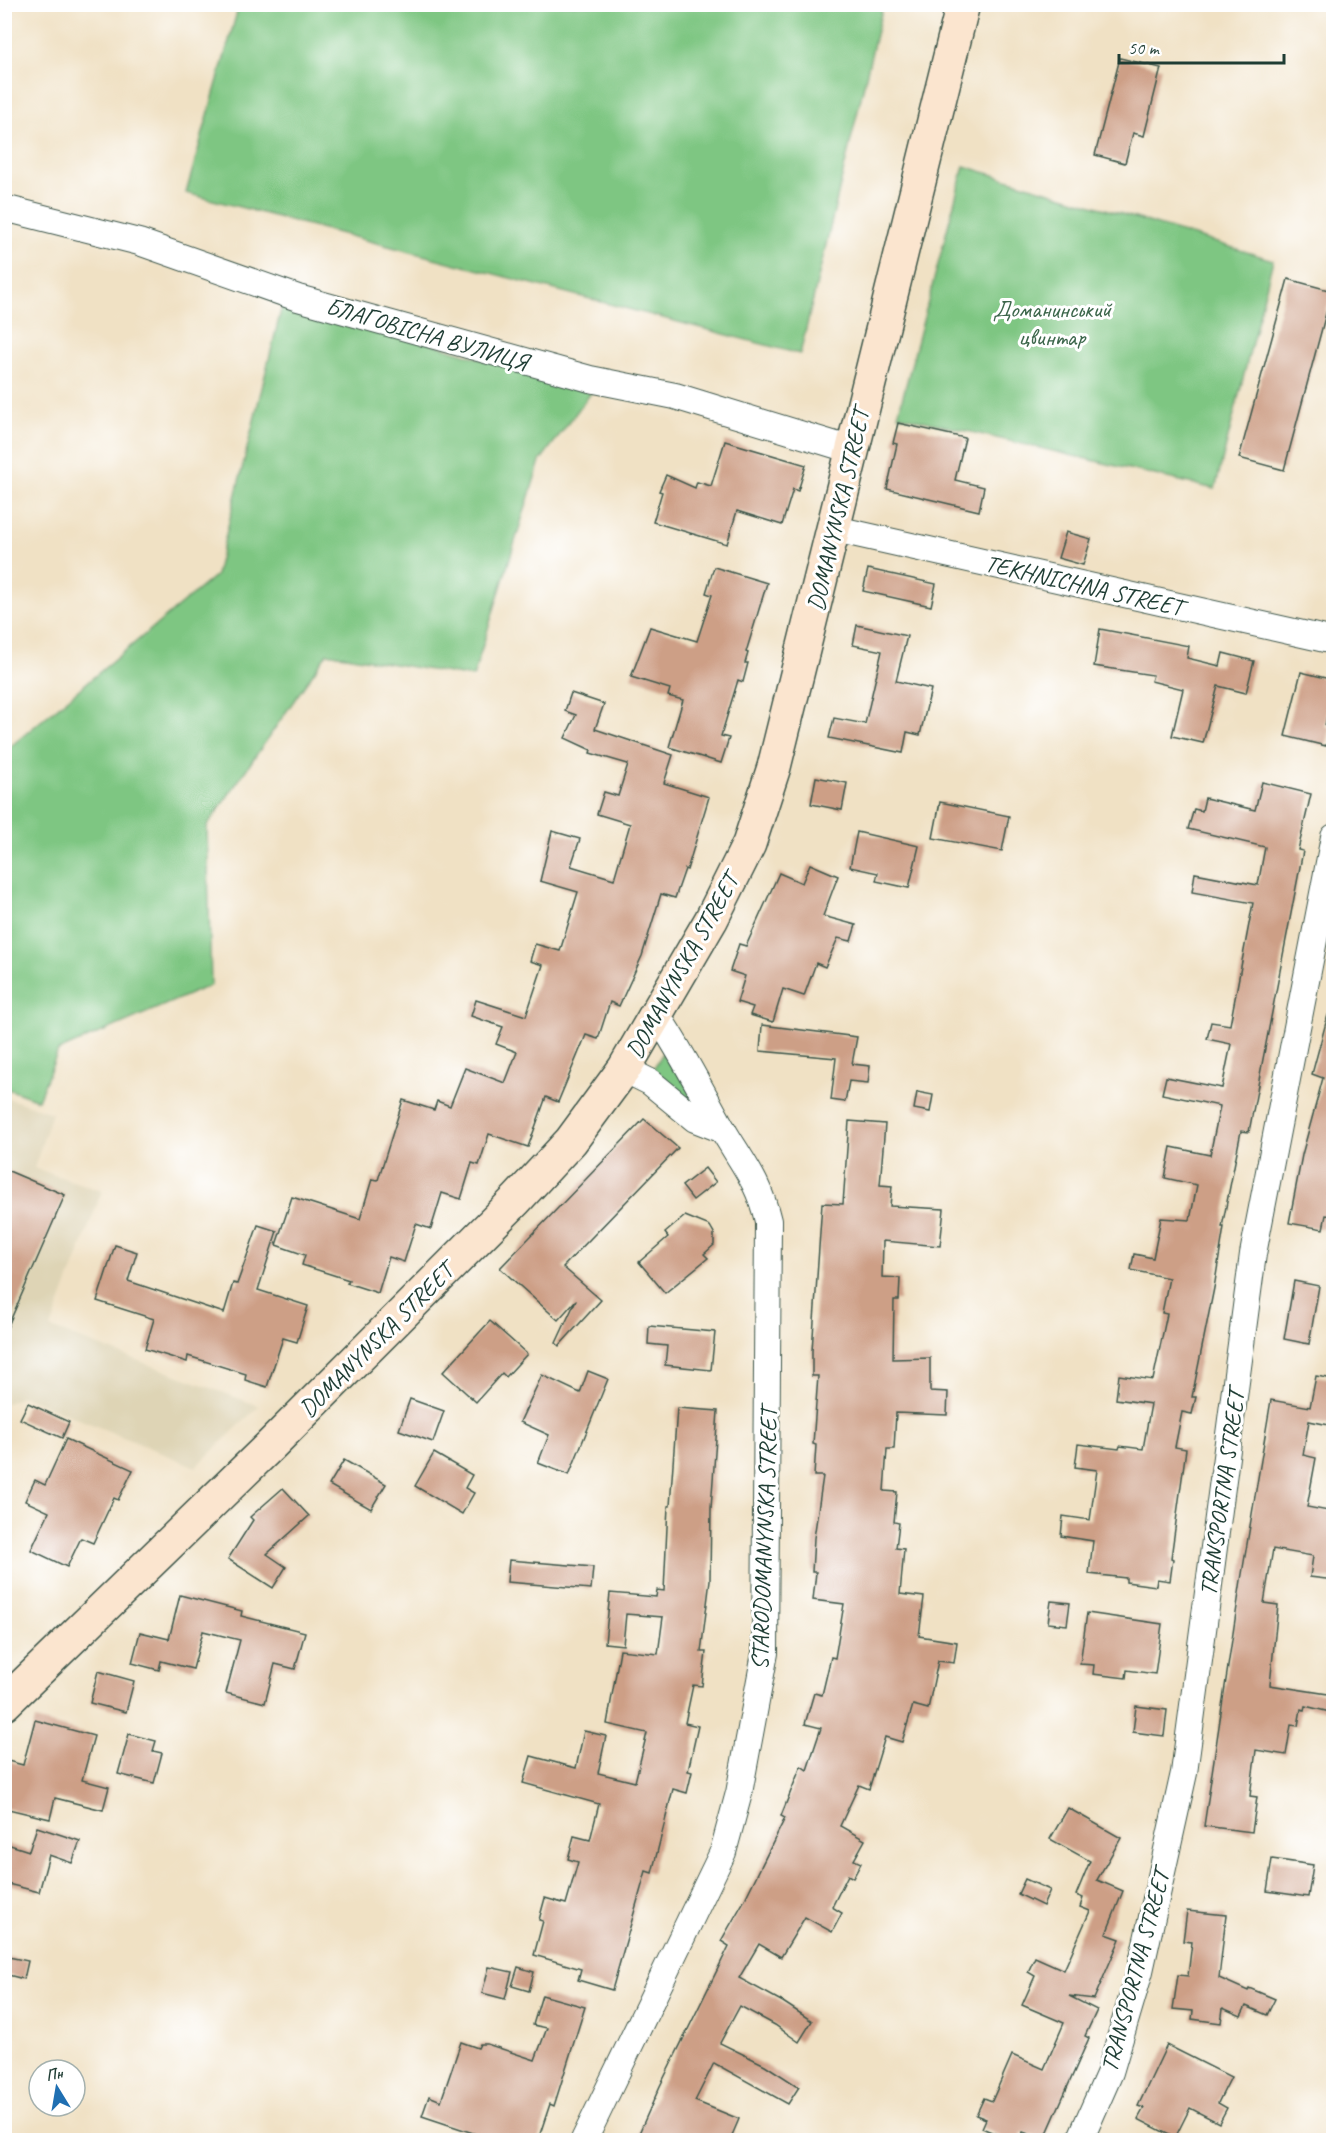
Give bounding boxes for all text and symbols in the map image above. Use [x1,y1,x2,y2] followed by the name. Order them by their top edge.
[1119,27,1284,65] scale bar
[1128,37,1161,59] text: 50 m
[323,291,535,378] street label: БЛАГОВІСНА ВУЛИЦЯ
[993,294,1113,352] park label: Доманинський цвинтар
[800,401,877,614] street label: DOMANYNSKA STREET
[983,548,1191,624] street label: TEKHNICHNA STREET
[619,864,748,1063] street label: DOMANYNSKA STREET
[293,1252,464,1423] street label: DOMANYNSKA STREET
[1193,1382,1252,1598] street label: TRANSPORTNA STREET
[744,1401,784,1671] street label: STARODOMANYNSKA STREET
[1094,1861,1178,2075] street label: TRANSPORTNA STREET
[27,2058,87,2118] north arrow
[44,2063,65,2086] text: Пн

